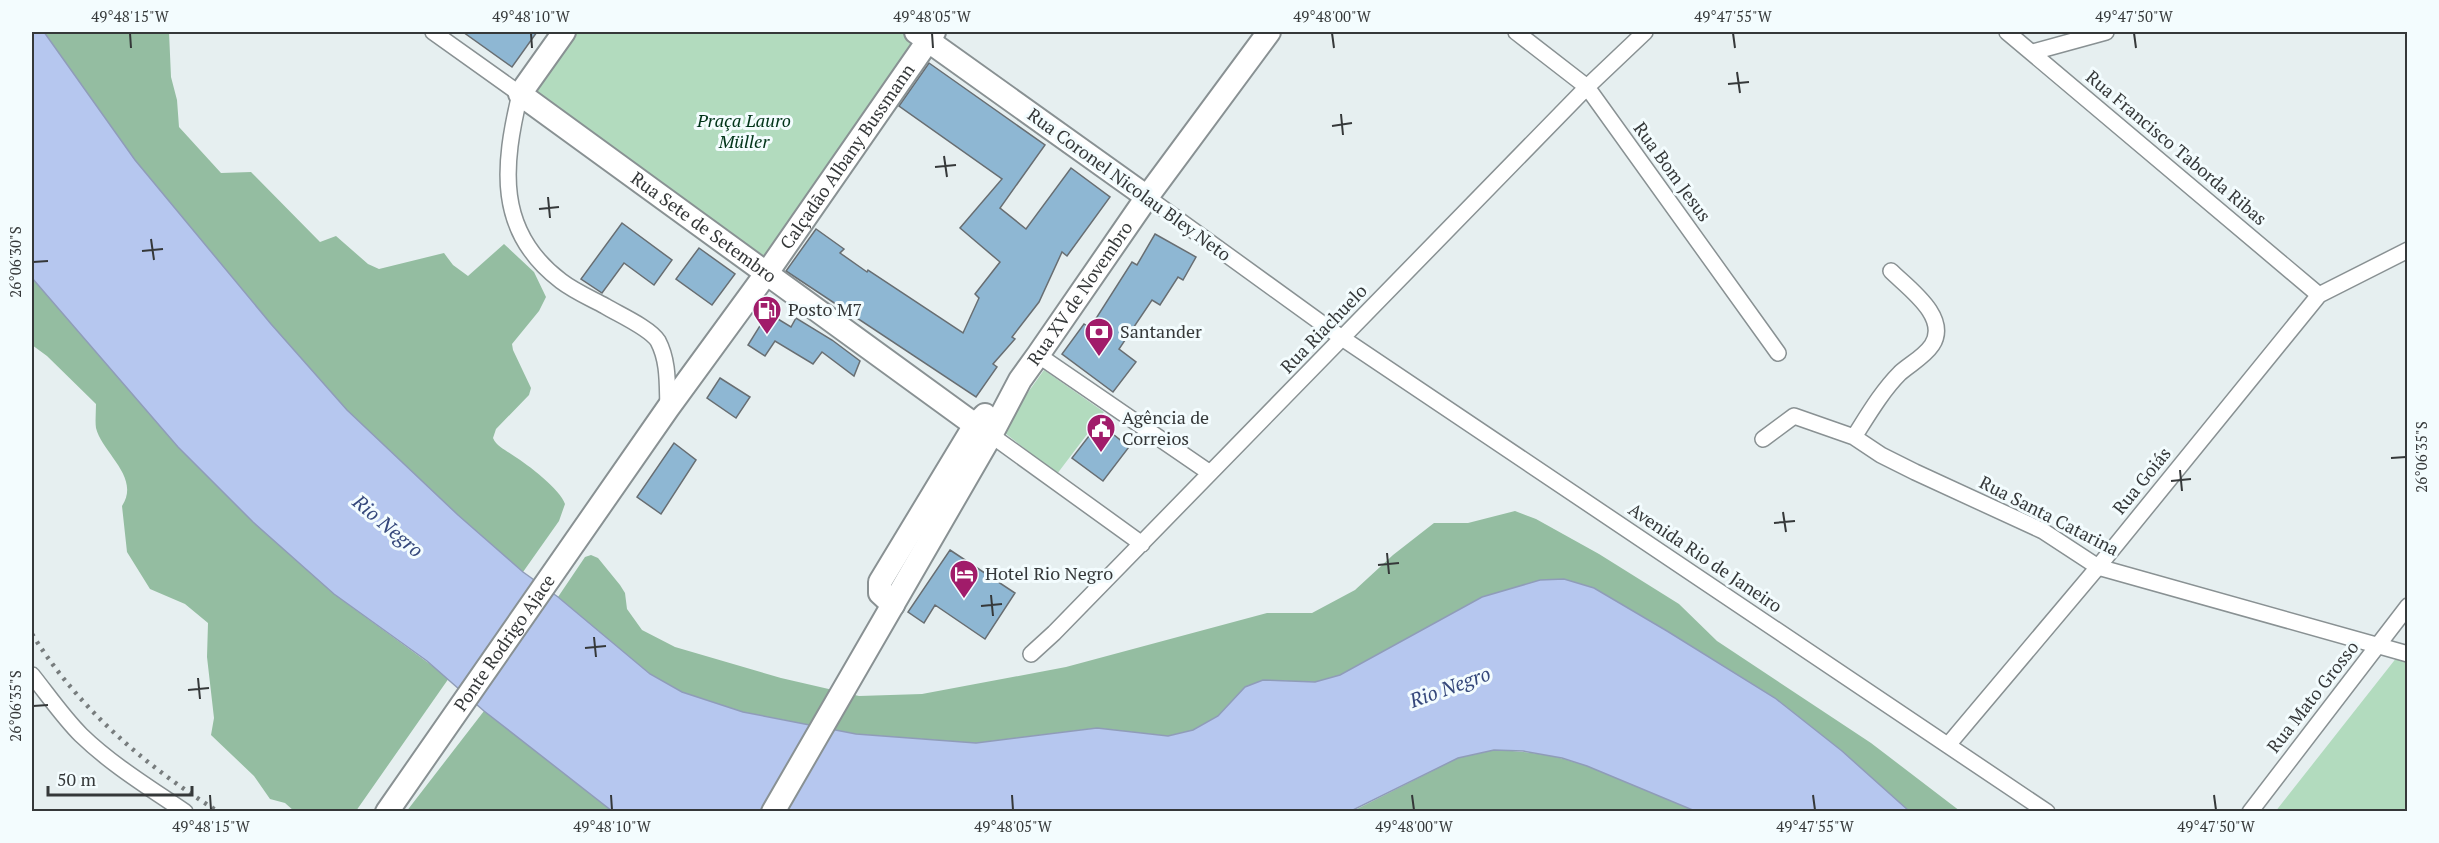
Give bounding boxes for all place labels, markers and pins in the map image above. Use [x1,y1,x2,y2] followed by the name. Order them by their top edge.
[751,294,783,336] fuel station icon: Posto M7
[788,297,862,321] place label: Posto M7
[1083,316,1115,358] bank icon: Santander
[1120,319,1202,343] place label: Santander
[1122,405,1209,450] place label: Agência de Correios
[1085,412,1117,454] public building icon: Agência de Correios
[948,558,980,600] hotel icon: Hotel Rio Negro
[985,561,1113,585] place label: Hotel Rio Negro

